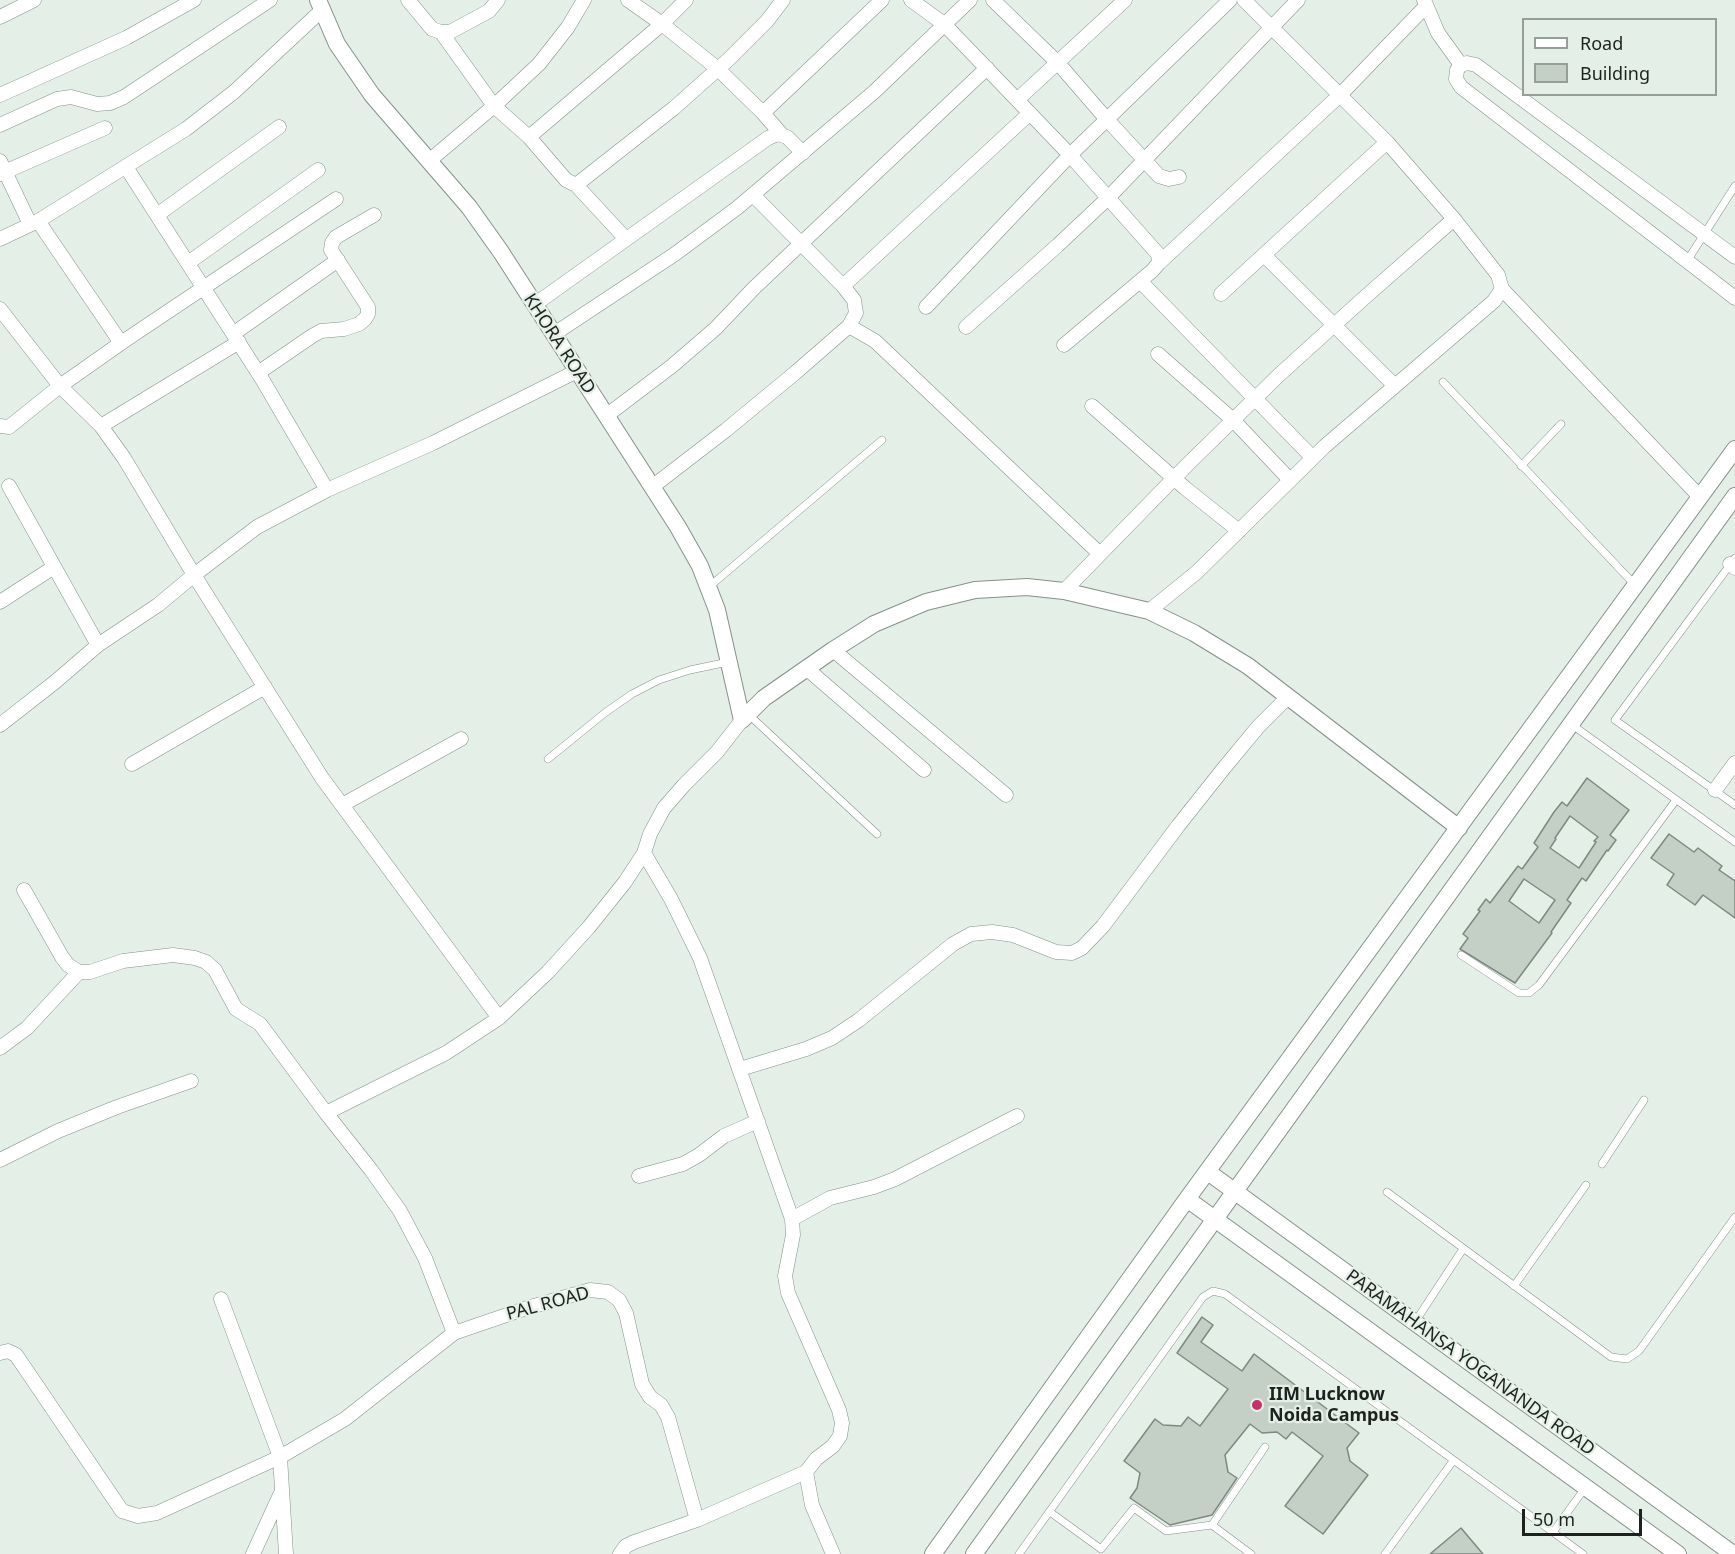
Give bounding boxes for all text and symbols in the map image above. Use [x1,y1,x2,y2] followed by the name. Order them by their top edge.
[1522,18,1717,96] legend
[1580,31,1623,55] text: Road
[1580,61,1650,85] text: Building
[519,290,599,398] street label: KHORA ROAD
[1341,1265,1599,1461] street label: PARAMAHANSA YOGANANDA ROAD
[504,1283,592,1325] street label: PAL ROAD
[1269,1384,1399,1426] place label: IIM Lucknow Noida Campus
[1250,1398,1264,1412] marker: IIM Lucknow Noida Campus
[1525,1497,1645,1535] scale bar
[1533,1507,1575,1531] text: 50 m

